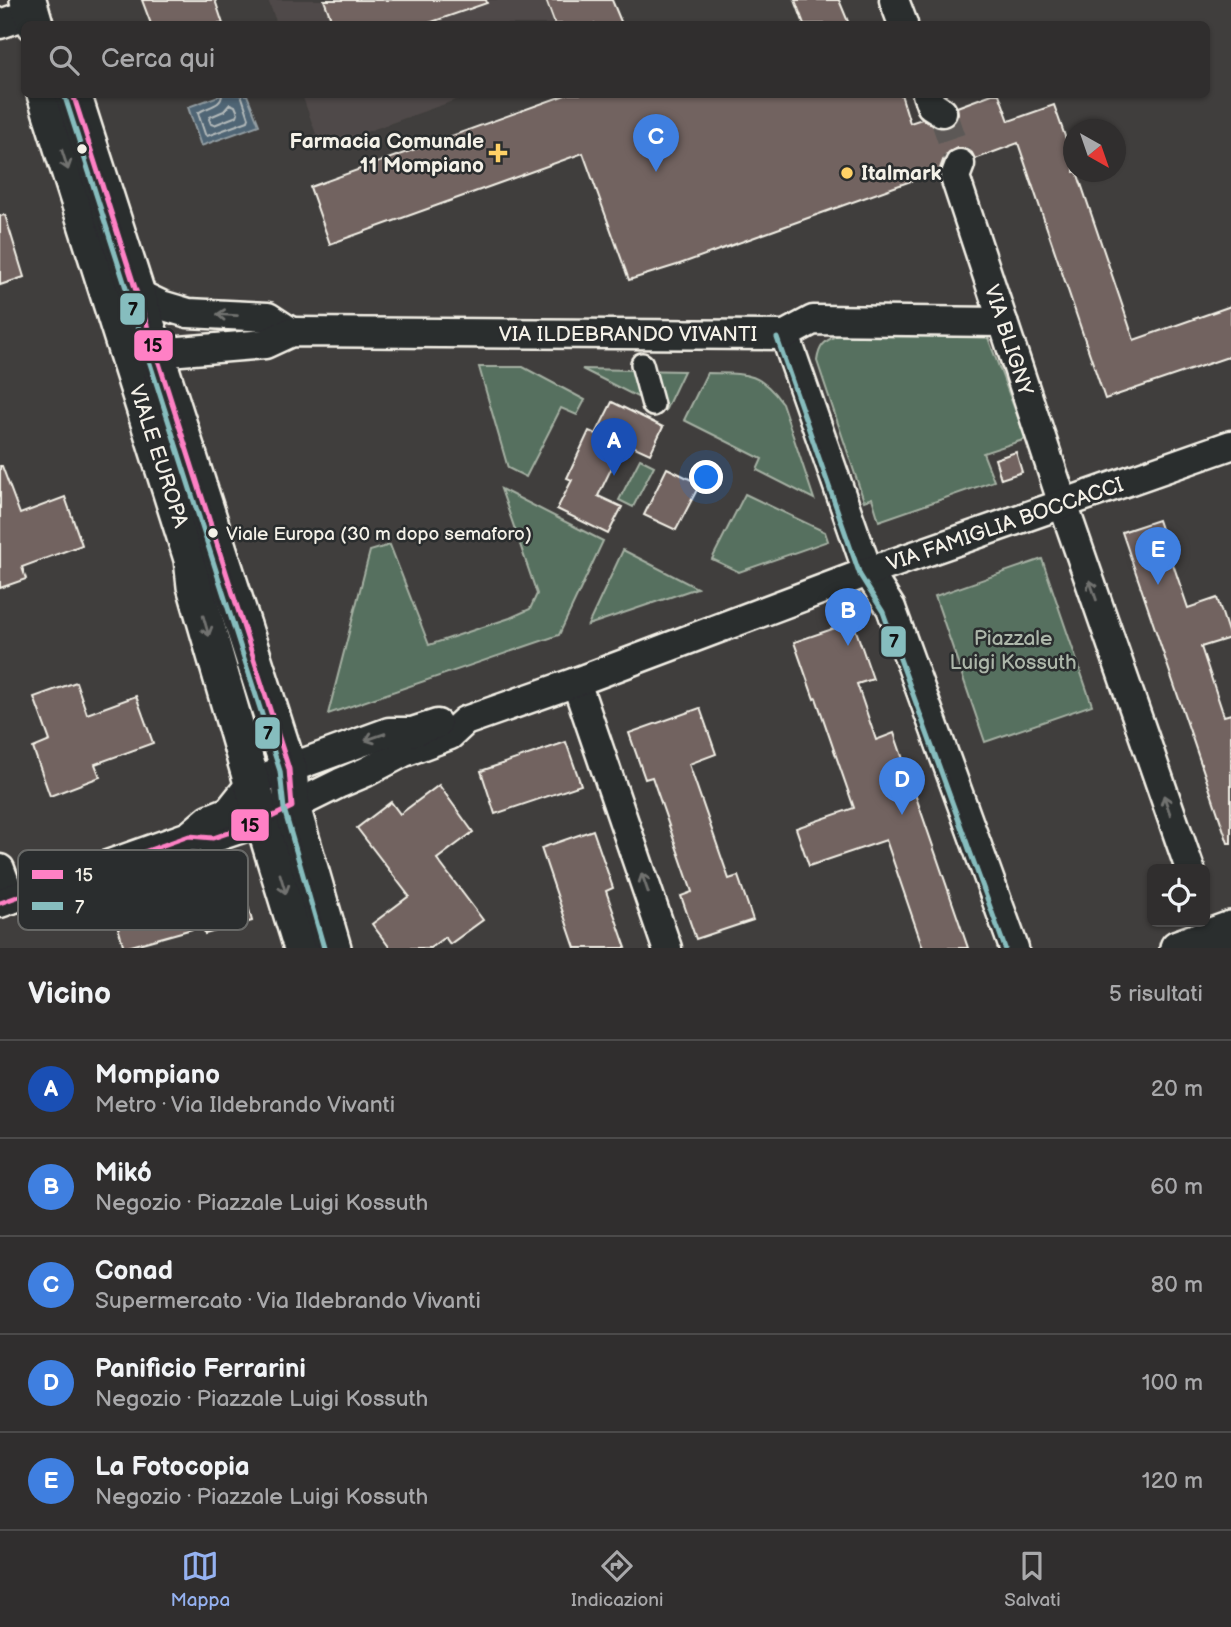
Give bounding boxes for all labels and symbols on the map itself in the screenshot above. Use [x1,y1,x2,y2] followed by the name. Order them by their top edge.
[633,114,679,172] pin: C
[1063,119,1126,182] north arrow
[290,129,484,178] place label: Farmacia Comunale 11 Mompiano
[75,142,89,156] unlabelled marker
[490,145,506,161] marker: Farmacia Comunale 11 Mompiano
[60,148,73,170] one-way arrow
[861,161,942,186] place label: Italmark
[839,165,855,181] marker: Italmark
[979,282,1038,399] street label: VIA BLIGNY
[119,292,146,326] line badge: 7
[128,299,139,322] text: 7
[216,308,239,321] one-way arrow
[499,322,757,347] street label: VIA ILDEBRANDO VIVANTI
[133,329,174,362] line badge: 15
[144,335,163,358] text: 15
[124,382,193,531] street label: VIALE EUROPA
[591,418,637,476] pin: A
[689,460,723,494] your location
[884,472,1127,577] street label: VIA FAMIGLIA BOCCACCI
[226,523,532,546] place label: Viale Europa (30 m dopo semaforo)
[206,526,220,540] marker: Viale Europa (30 m dopo semaforo)
[1135,527,1181,585] pin: E
[1086,579,1098,601] one-way arrow
[825,588,871,646] pin: B
[201,614,214,636] one-way arrow
[880,625,907,658] line badge: 7
[949,626,1077,675] park label: Piazzale Luigi Kossuth
[889,631,900,654] text: 7
[254,716,281,750] line badge: 7
[263,723,274,746] text: 7
[365,732,387,744] one-way arrow
[879,757,925,815] pin: D
[1160,794,1172,816] one-way arrow
[230,808,270,842] line badge: 15
[241,815,260,838] text: 15
[18,850,248,930] legend
[75,864,93,887] text: 15
[277,873,290,895] one-way arrow
[638,873,650,895] one-way arrow
[75,896,85,919] text: 7

